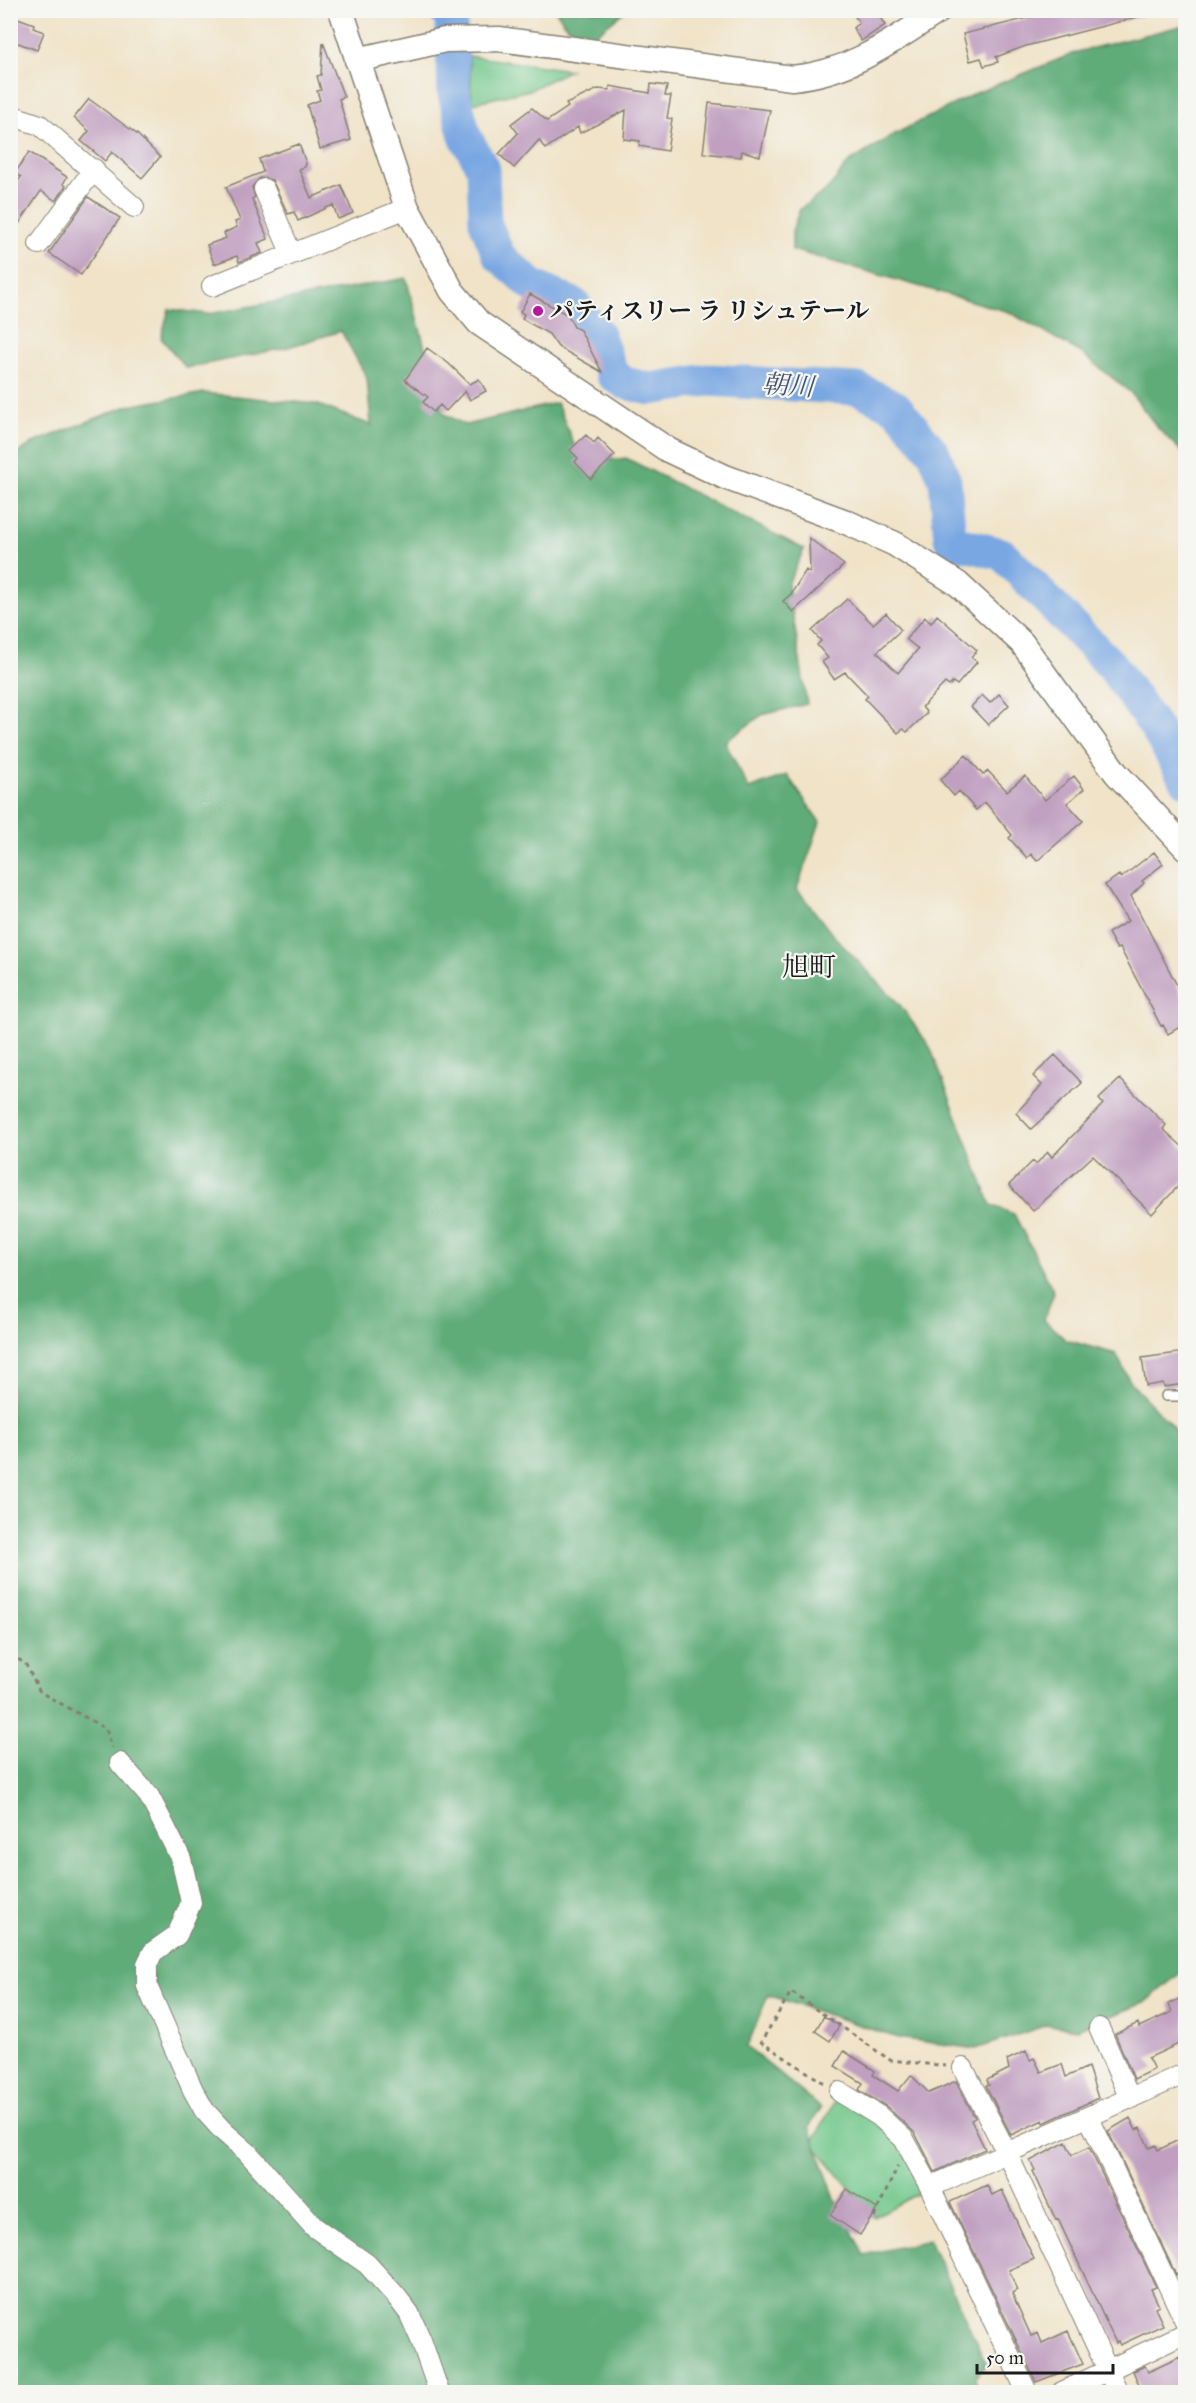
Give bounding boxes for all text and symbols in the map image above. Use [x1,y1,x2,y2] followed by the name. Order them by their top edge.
[550,296,869,326] place label: パティスリー ラ リシュテール
[531,304,545,318] marker: パティスリー ラ リシュテール
[761,367,818,403] water label: 朝川
[782,950,836,983] district label: 旭町
[977,2337,1114,2375] scale bar
[986,2347,1024,2369] text: 50 m

